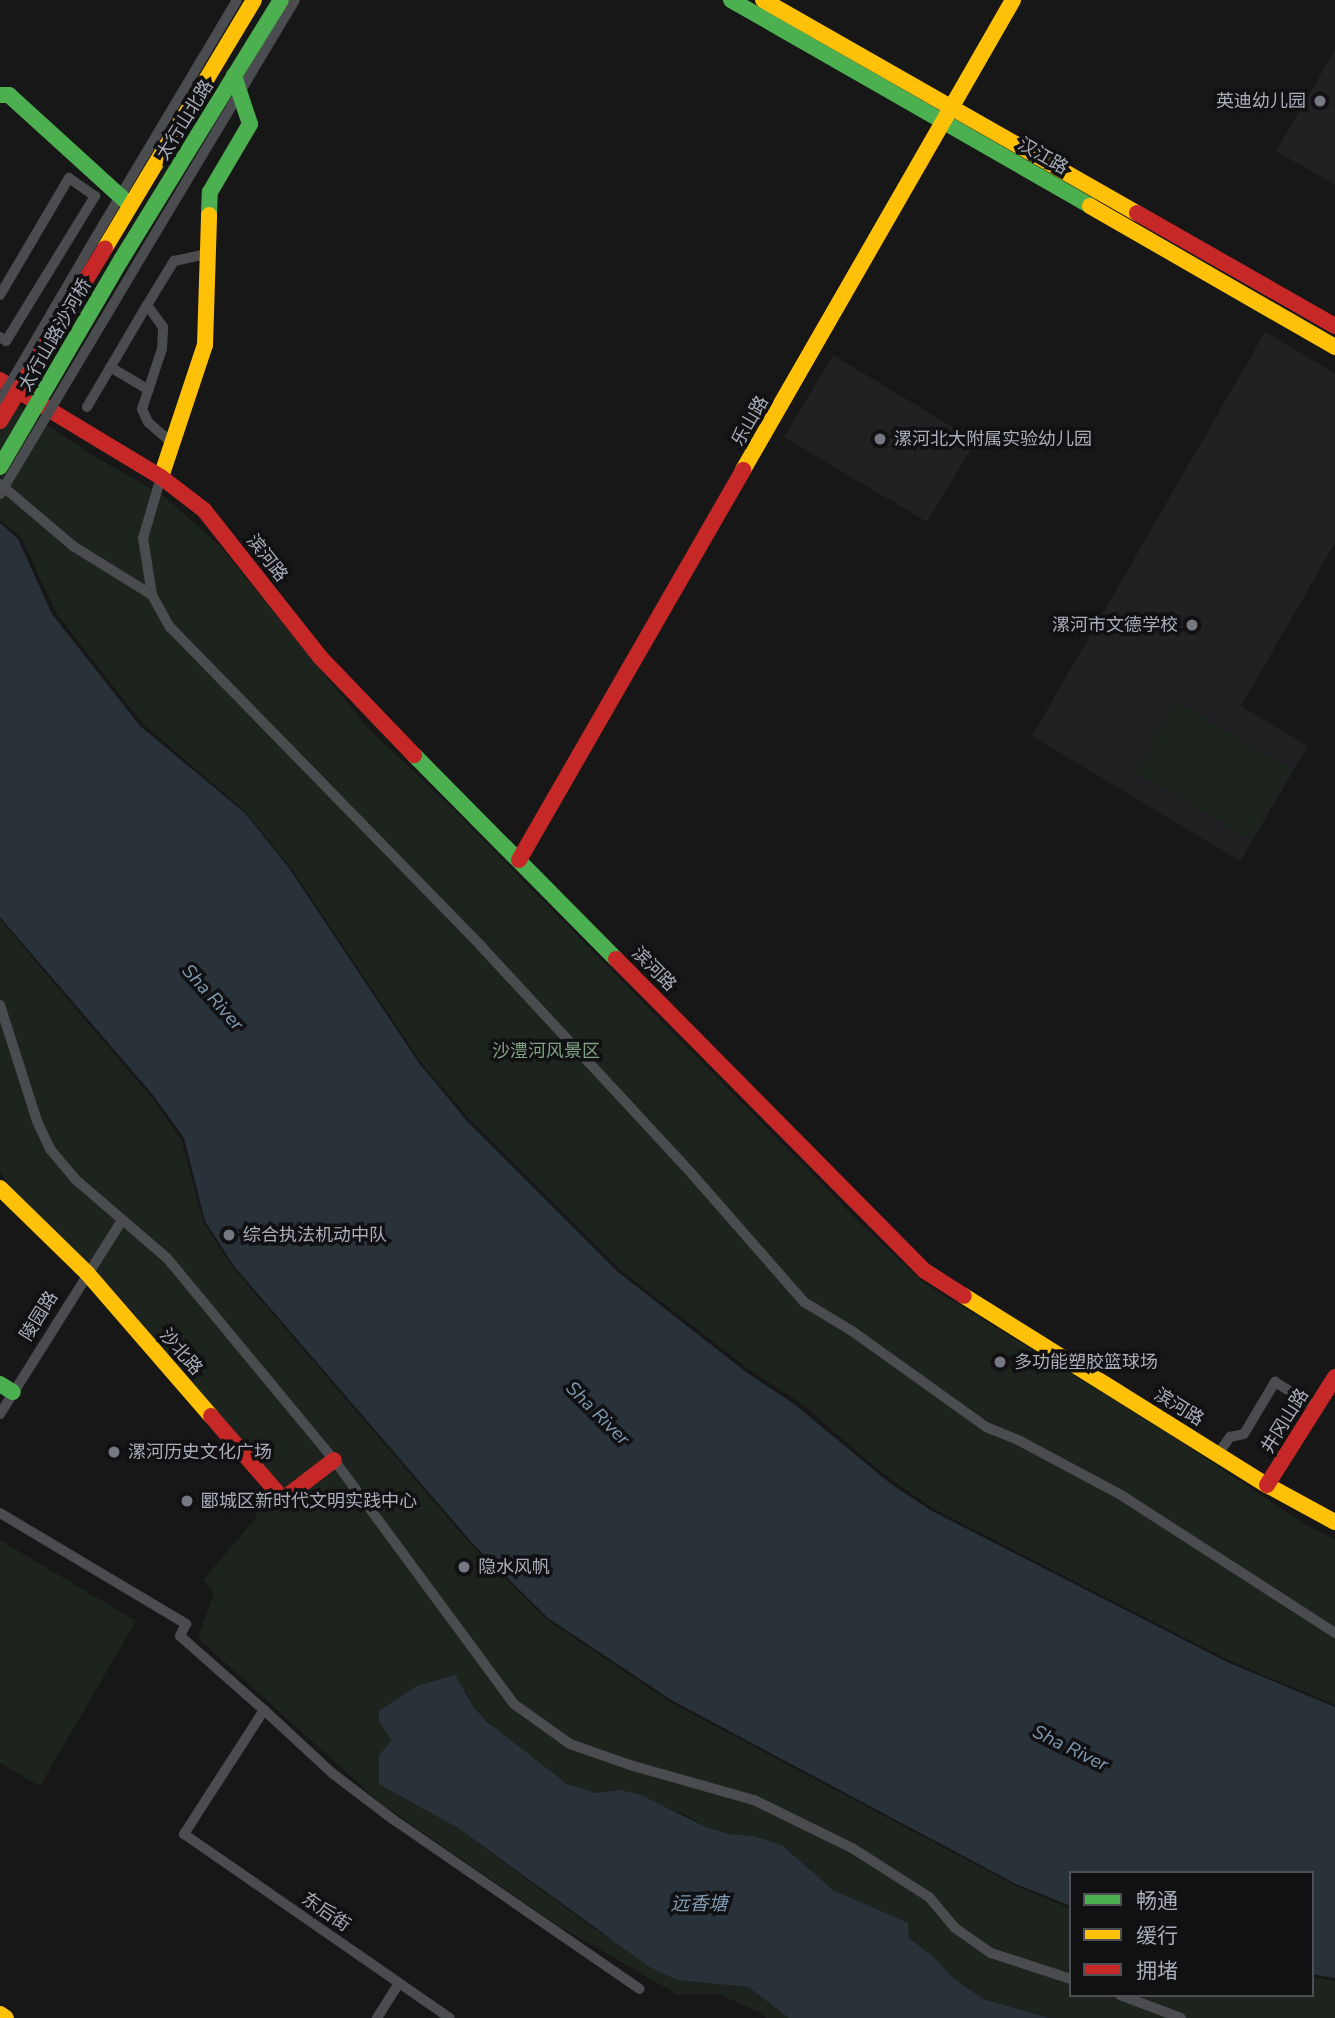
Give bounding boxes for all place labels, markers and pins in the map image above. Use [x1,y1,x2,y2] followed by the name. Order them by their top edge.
[1216,90,1306,112] place label: 英迪幼儿园
[1312,93,1328,109] marker: 英迪幼儿园
[894,428,1092,450] place label: 漯河北大附属实验幼儿园
[872,431,888,447] marker: 漯河北大附属实验幼儿园
[1052,614,1178,636] place label: 漯河市文德学校
[1184,617,1200,633] marker: 漯河市文德学校
[243,1224,387,1246] place label: 综合执法机动中队
[221,1227,237,1243] marker: 综合执法机动中队
[1014,1351,1158,1373] place label: 多功能塑胶篮球场
[992,1354,1008,1370] marker: 多功能塑胶篮球场
[128,1441,272,1463] place label: 漯河历史文化广场
[106,1444,122,1460] marker: 漯河历史文化广场
[201,1490,417,1512] place label: 郾城区新时代文明实践中心
[179,1493,195,1509] marker: 郾城区新时代文明实践中心
[478,1556,550,1578] place label: 隐水风帆
[456,1559,472,1575] marker: 隐水风帆

